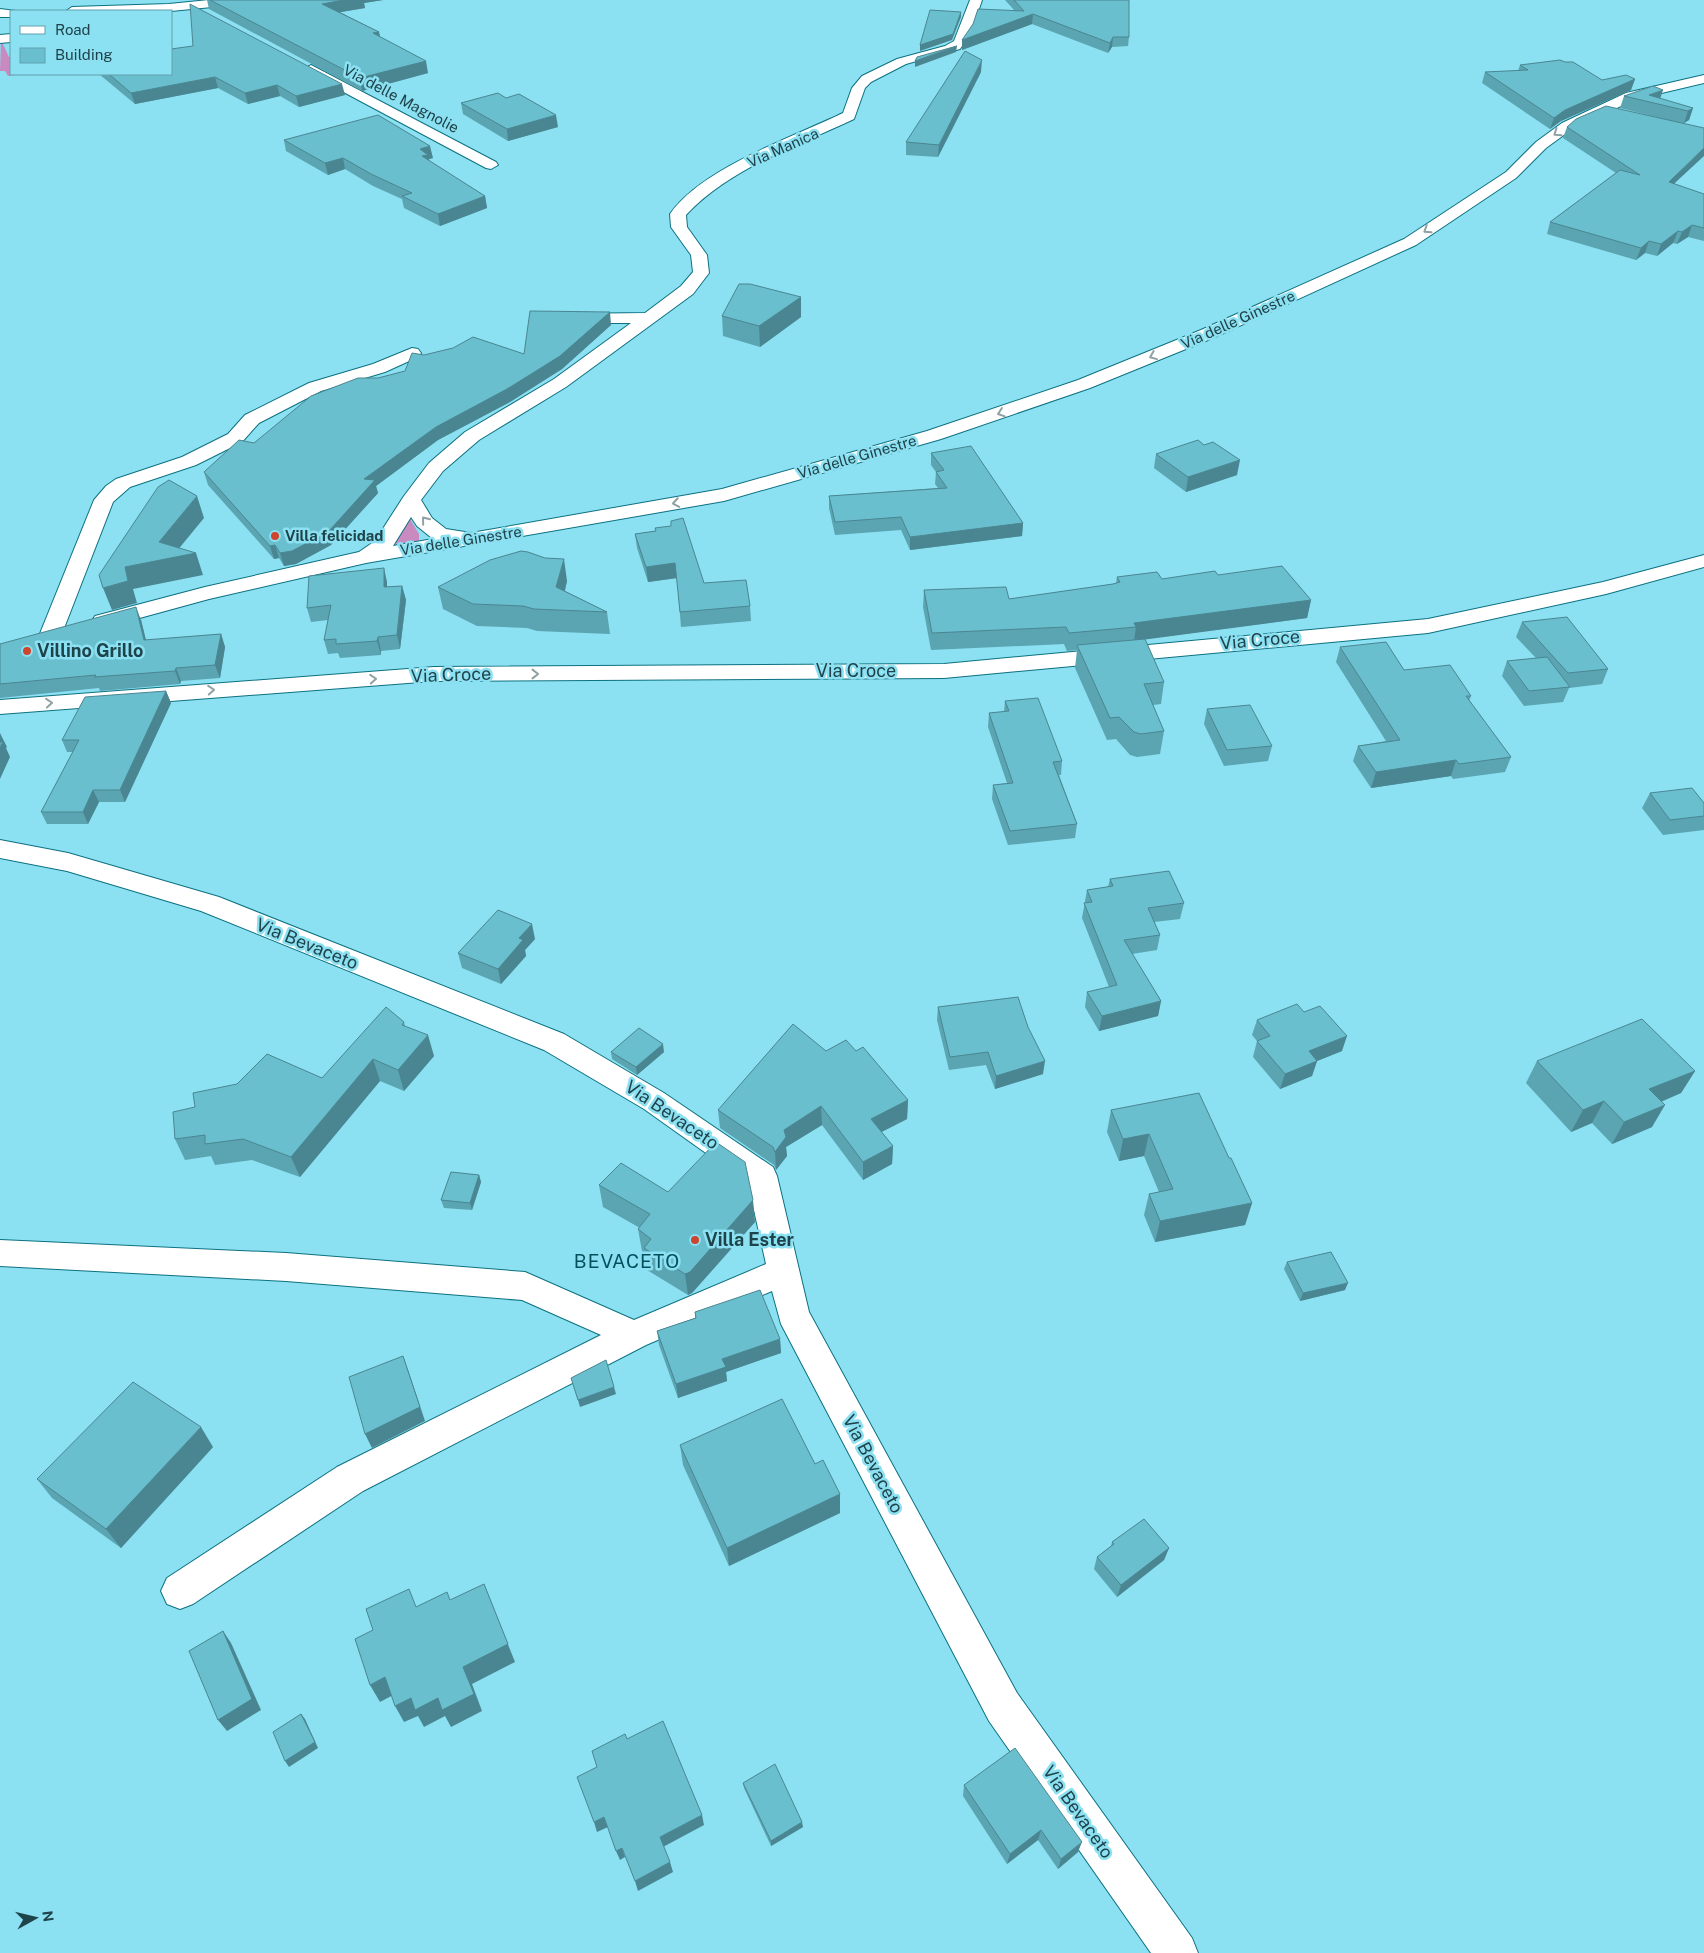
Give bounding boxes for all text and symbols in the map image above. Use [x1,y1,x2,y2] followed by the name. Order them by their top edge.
[10,10,172,75] legend
[55,21,91,38] text: Road
[55,46,113,63] text: Building
[341,61,462,136] street label: Via delle Magnolie
[745,124,821,171] street label: Via Manica
[1553,127,1563,136] one-way arrow
[1424,224,1433,233] one-way arrow
[1178,287,1297,352] street label: Via delle Ginestre
[1149,350,1158,361] one-way arrow
[997,407,1005,417] one-way arrow
[795,431,918,482] street label: Via delle Ginestre
[672,498,681,508] one-way arrow
[421,517,430,526] one-way arrow
[399,522,523,559] street label: Via delle Ginestre
[285,527,383,544] place label: Villa felicidad
[269,530,281,542] marker: Villa felicidad
[1219,626,1301,653] street label: Via Croce
[37,640,143,661] place label: Villino Grillo
[21,645,33,657] marker: Villino Grillo
[816,660,896,681] street label: Via Croce
[410,663,491,686] street label: Via Croce
[532,669,539,679] one-way arrow
[369,673,377,684] one-way arrow
[207,684,215,695] one-way arrow
[45,697,53,708] one-way arrow
[253,914,361,974] street label: Via Bevaceto
[622,1076,723,1154] street label: Via Bevaceto
[705,1229,795,1250] place label: Villa Ester
[689,1234,701,1246] marker: Villa Ester
[574,1250,680,1272] district label: BEVACETO
[839,1411,908,1517] street label: Via Bevaceto
[1039,1761,1118,1862] street label: Via Bevaceto
[10,1893,60,1943] north arrow
[39,1910,57,1923] text: N

